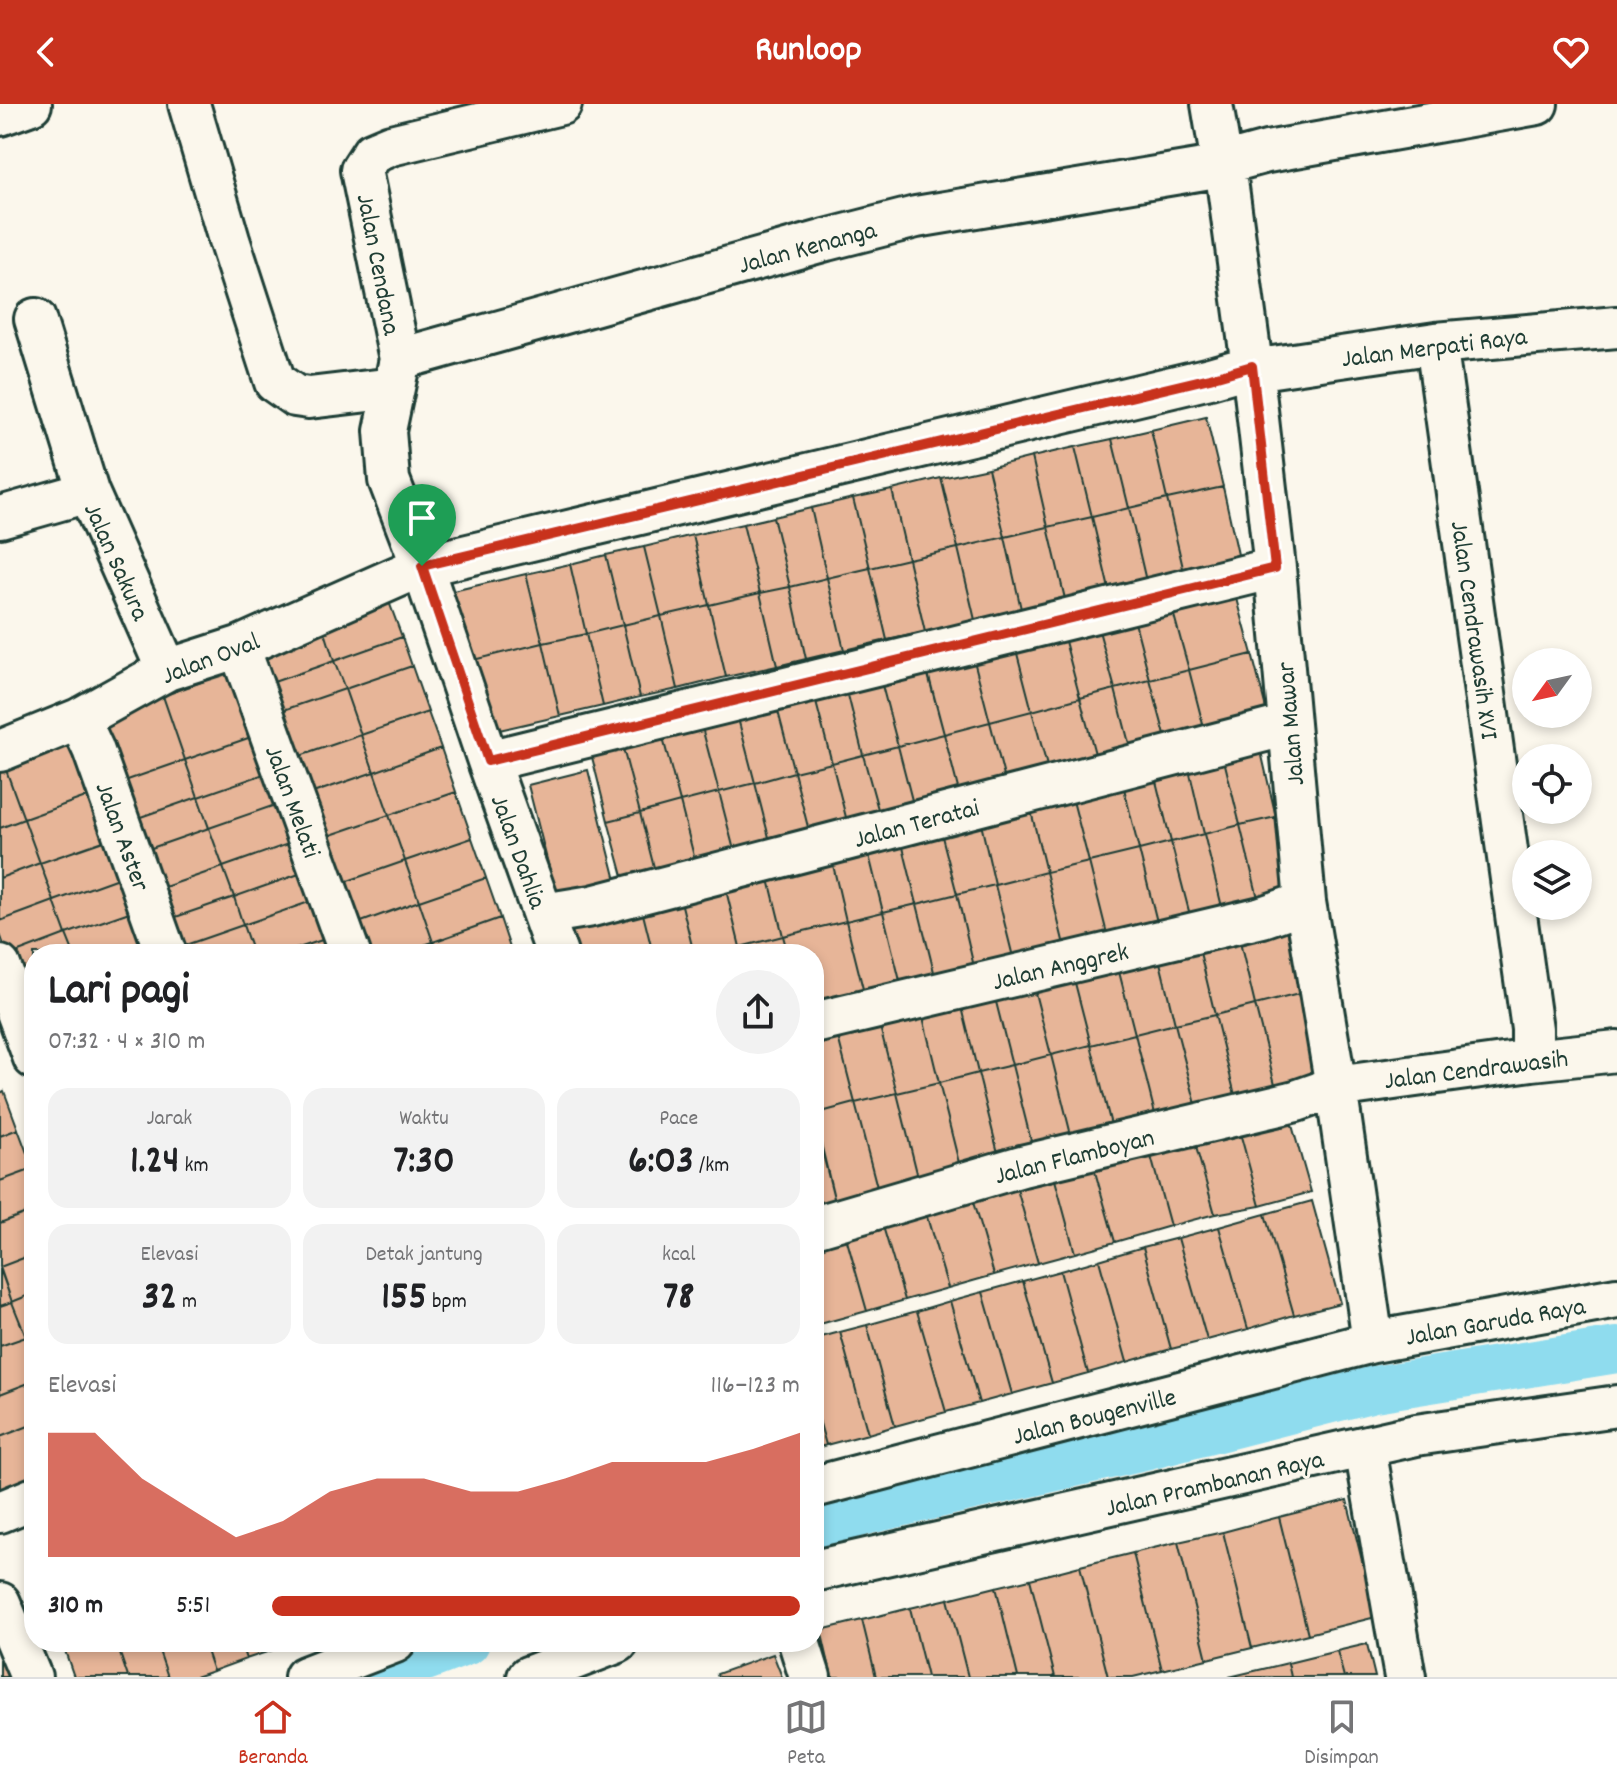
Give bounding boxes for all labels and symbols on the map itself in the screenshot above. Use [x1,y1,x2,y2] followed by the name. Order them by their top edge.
[345,191,409,339] street label: Jalan Cendana
[735,213,882,286] street label: Jalan Kenanga
[1340,320,1530,379] street label: Jalan Merpati Raya
[388,484,456,566] pin
[72,498,158,628] street label: Jalan Sakura
[1439,519,1506,742] street label: Jalan Cendrawasih XVI
[157,625,266,696] street label: Jalan Oval
[1512,648,1592,728] north arrow
[1269,660,1316,787] street label: Jalan Mawar
[253,741,328,864] street label: Jalan Melati
[84,777,158,897] street label: Jalan Aster
[479,790,555,915] street label: Jalan Dahlia
[850,791,984,860] street label: Jalan Teratai
[989,935,1133,1002] street label: Jalan Anggrek
[1382,1042,1570,1101] street label: Jalan Cendrawasih
[991,1121,1159,1196] street label: Jalan Flamboyan
[1403,1289,1589,1357] street label: Jalan Garuda Raya
[1009,1380,1181,1457] street label: Jalan Bougenville
[1102,1442,1328,1528] street label: Jalan Prambanan Raya

